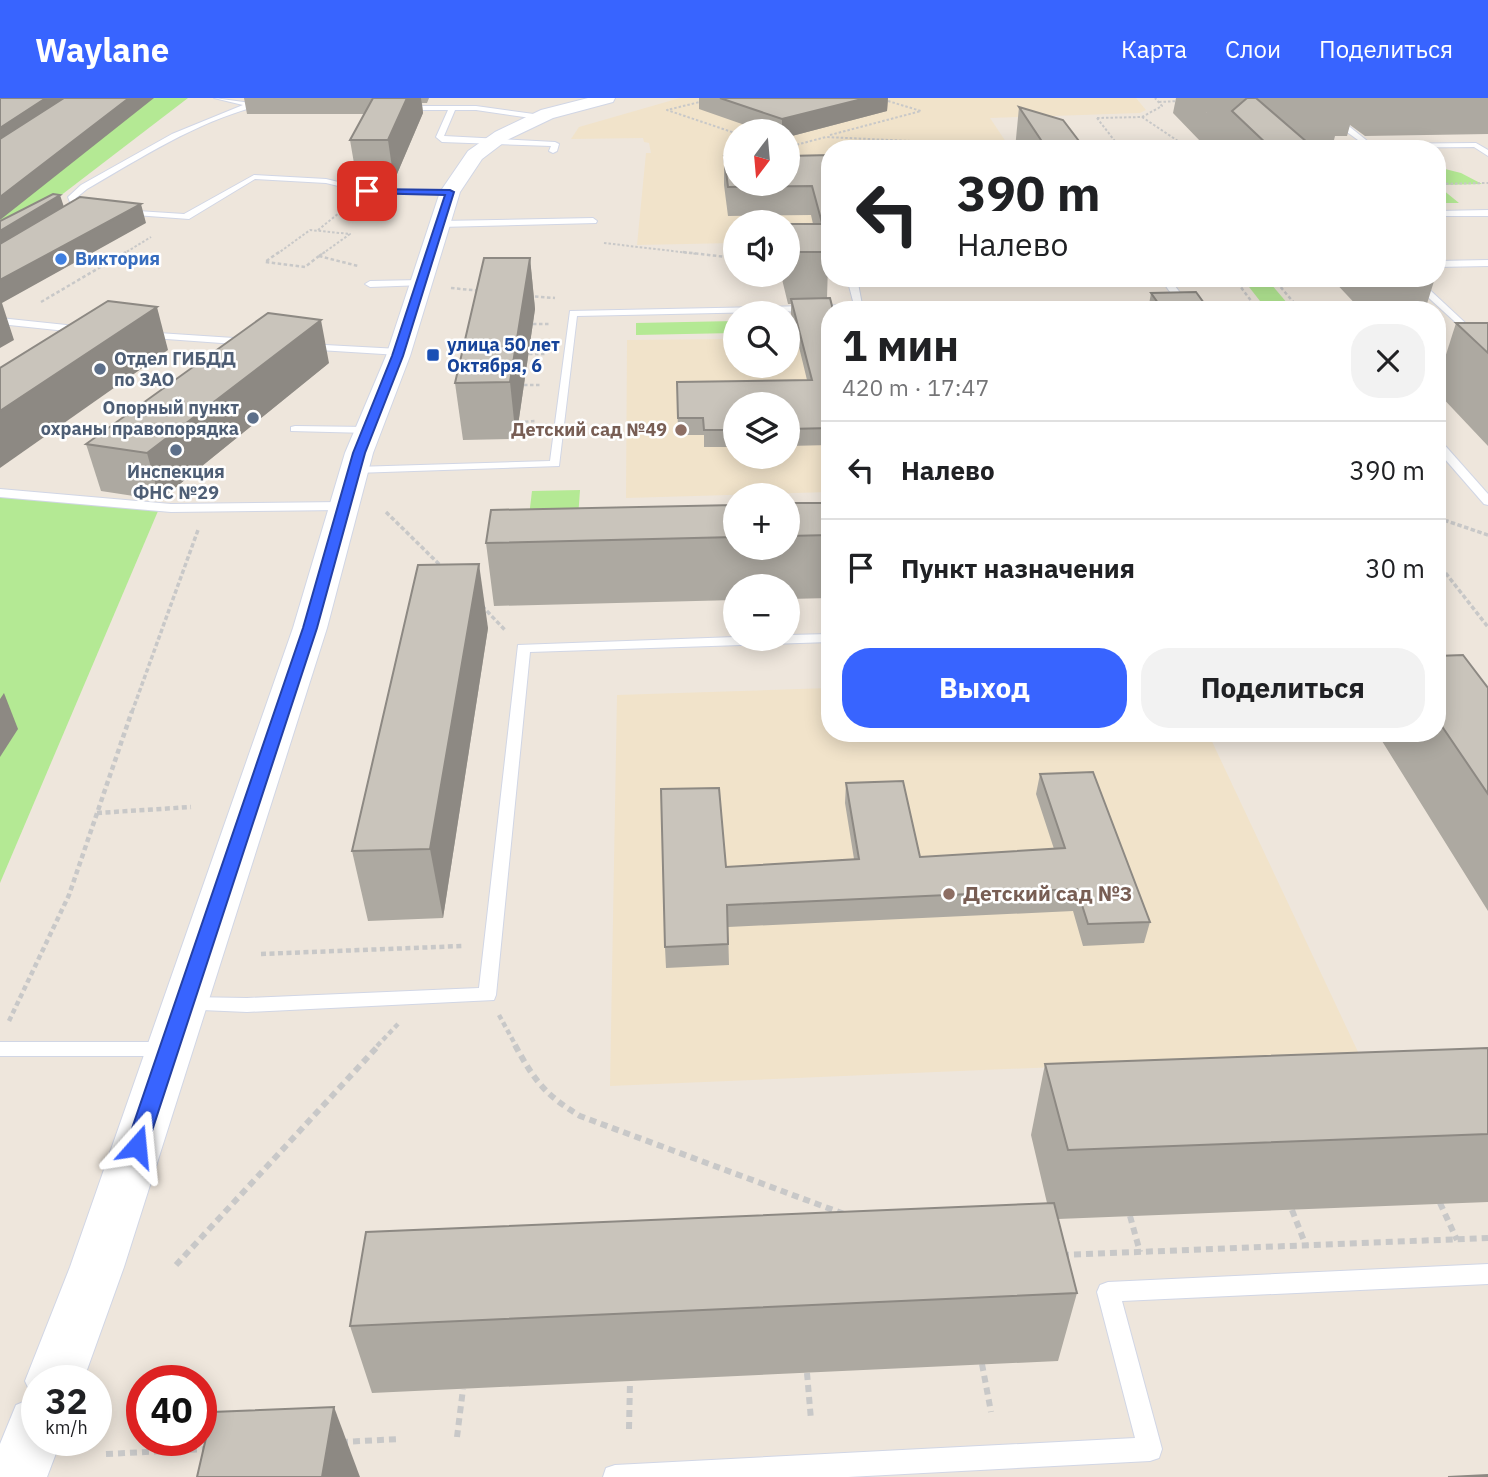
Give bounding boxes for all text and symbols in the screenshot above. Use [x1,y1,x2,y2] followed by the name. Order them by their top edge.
[35,28,169,71] text: Waylane
[1121,33,1187,65] text: Карта
[1225,33,1281,65] text: Слои
[1319,33,1453,65] text: Поделиться
[723,119,800,196] north arrow
[723,119,800,651] map controls
[337,161,397,221] pin
[957,161,1101,224] text: 390 m
[842,168,933,259] icon: left
[348,172,386,210] icon: arrive
[723,210,800,287] button: sound
[957,223,1068,265] text: Налево
[75,247,160,270] place label: Виктория
[53,251,69,267] marker: Виктория
[723,301,800,378] button: search
[842,318,959,373] text: 1 мин
[1351,324,1425,398] button: close
[447,333,560,377] place label: улица 50 лет Октября, 6
[114,347,236,391] place label: Отдел ГИБДД по ЗАО
[425,347,441,363] marker: улица 50 лет Октября, 6
[92,361,108,377] marker: Отдел ГИБДД по ЗАО
[842,372,989,402] text: 420 m · 17:47
[723,392,800,469] button: layers
[41,396,239,440] place label: Опорный пункт охраны правопорядка
[245,410,261,426] marker: Опорный пункт охраны правопорядка
[511,418,667,441] place label: Детский сад №49
[673,422,689,438] marker: Детский сад №49
[168,442,184,458] marker: Инспекция ФНС №29
[842,451,880,489] icon: left
[901,453,995,487] text: Налево
[1349,453,1425,487] text: 390 m
[127,460,225,504] place label: Инспекция ФНС №29
[723,483,800,560] button: +
[842,549,880,587] icon: arrive
[901,551,1135,585] text: Пункт назначения
[1365,551,1425,585] text: 30 m
[723,574,800,651] button: −
[842,648,1127,728] button: Выход
[1141,648,1425,728] button: Поделиться
[963,879,1132,907] place label: Детский сад №3
[941,886,957,902] marker: Детский сад №3
[100,1109,174,1183] position arrow
[126,1365,217,1456] speed limit sign: 40
[45,1378,88,1424] text: 32
[45,1416,88,1439] text: km/h

